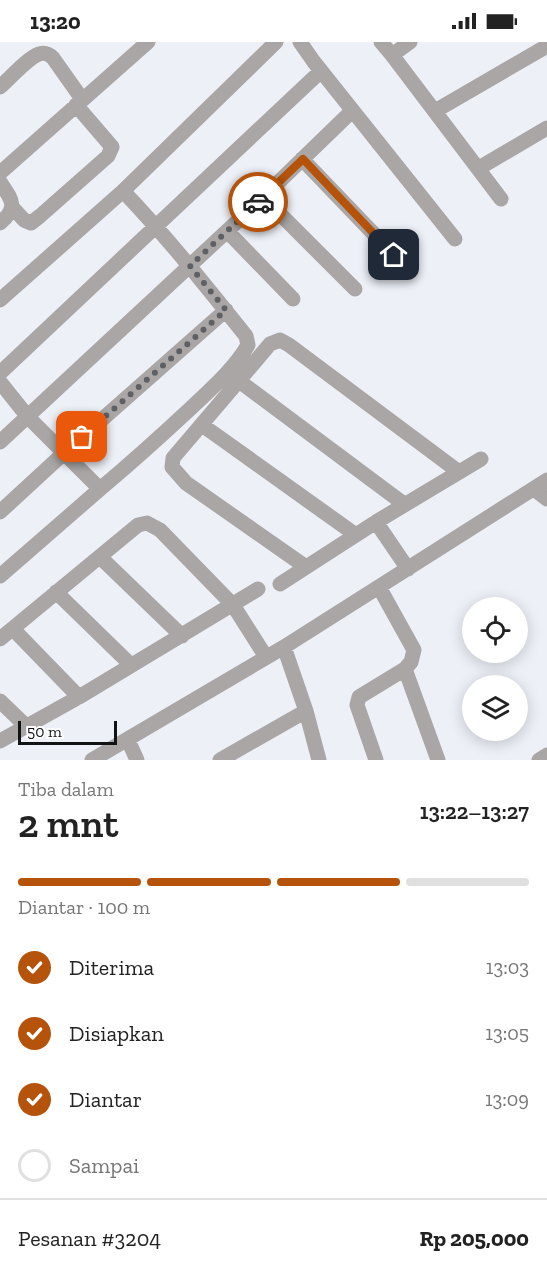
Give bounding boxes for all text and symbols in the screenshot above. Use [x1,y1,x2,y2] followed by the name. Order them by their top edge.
[30,8,81,35] text: 13:20
[228,172,288,232] courier
[242,186,275,219] icon: car
[368,229,419,280] pin
[377,238,410,271] icon: home
[56,411,107,462] pin
[65,420,98,453] icon: bag
[462,597,528,741] map controls
[462,597,528,663] button: locate
[462,675,528,741] button: layers
[18,718,117,746] scale bar
[27,722,62,741] text: 50 m
[18,777,114,801] text: Tiba dalam
[420,798,529,825] text: 13:22–13:27
[18,800,118,847] text: 2 mnt
[18,895,150,919] text: Diantar · 100 m
[18,951,51,984] icon: check
[69,954,154,981] text: Diterima
[486,955,529,979] text: 13:03
[18,1017,51,1050] icon: check
[69,1020,164,1047] text: Disiapkan
[485,1021,529,1045] text: 13:05
[18,1083,51,1116] icon: check
[69,1086,142,1113] text: Diantar
[485,1087,529,1111] text: 13:09
[69,1152,139,1179] text: Sampai
[18,1225,161,1252] text: Pesanan #3204
[419,1225,529,1252] text: Rp 205,000

